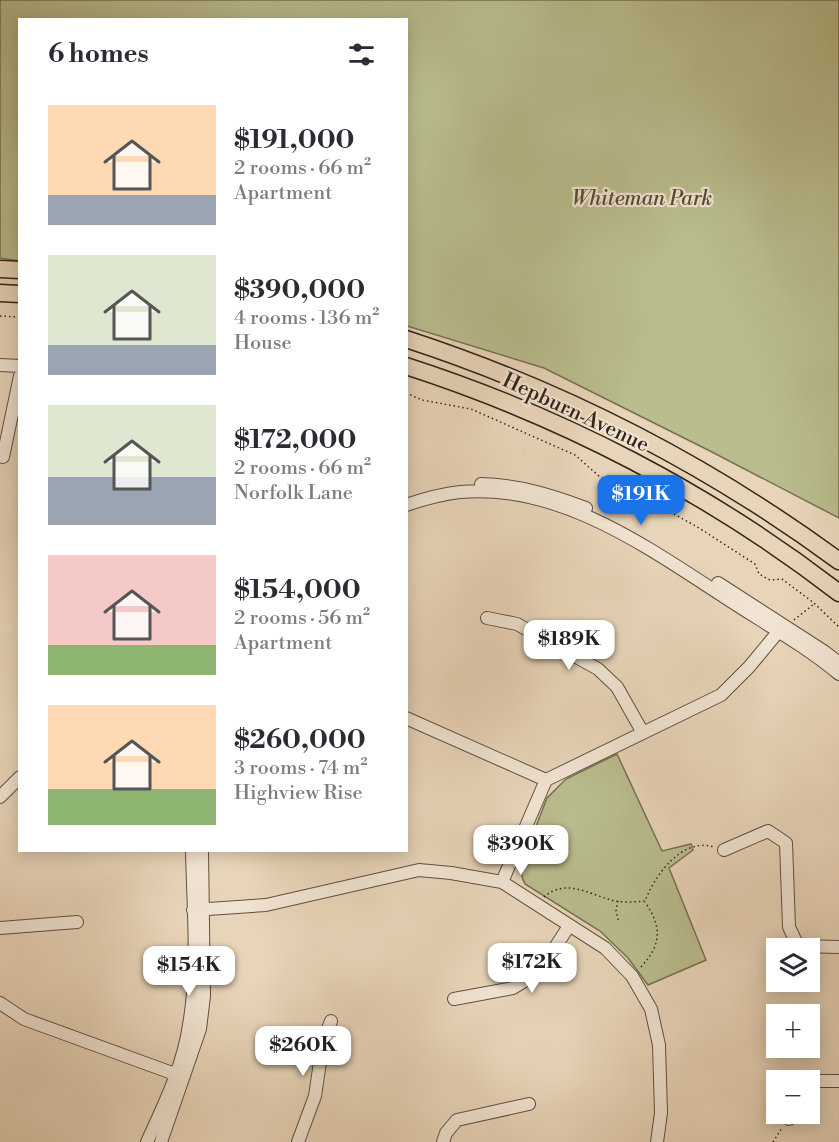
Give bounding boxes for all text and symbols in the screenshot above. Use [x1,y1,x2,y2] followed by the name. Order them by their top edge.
[48,38,149,70] text: 6 homes
[345,38,378,71] icon: filters
[234,124,354,156] text: $191,000
[96,129,168,201] icon: home
[234,156,371,181] text: 2 rooms · 66 m²
[234,181,332,206] text: Apartment
[572,186,712,212] park label: Whiteman Park
[234,274,365,306] text: $390,000
[96,279,168,351] icon: home
[234,306,379,331] text: 4 rooms · 136 m²
[234,331,292,356] text: House
[498,368,653,458] street label: Hepburn Avenue
[234,424,356,456] text: $172,000
[96,429,168,501] icon: home
[234,456,371,481] text: 2 rooms · 66 m²
[599,475,683,526] pin: $191K
[234,481,353,506] text: Norfolk Lane
[612,482,670,507] text: $191K
[234,574,361,606] text: $154,000
[96,579,168,651] icon: home
[234,606,370,631] text: 2 rooms · 56 m²
[527,620,611,671] pin: $189K
[538,627,600,652] text: $189K
[234,631,332,656] text: Apartment
[234,724,366,756] text: $260,000
[96,729,168,801] icon: home
[234,756,367,781] text: 3 rooms · 74 m²
[234,781,363,806] text: Highview Rise
[479,825,563,876] pin: $390K
[487,832,555,857] text: $390K
[766,938,820,1124] map controls
[766,938,820,992] button: layers
[490,943,574,994] pin: $172K
[147,946,231,997] pin: $154K
[502,950,562,975] text: $172K
[157,953,221,978] text: $154K
[766,1004,820,1058] button: +
[261,1026,345,1077] pin: $260K
[269,1033,337,1058] text: $260K
[766,1070,820,1124] button: −

